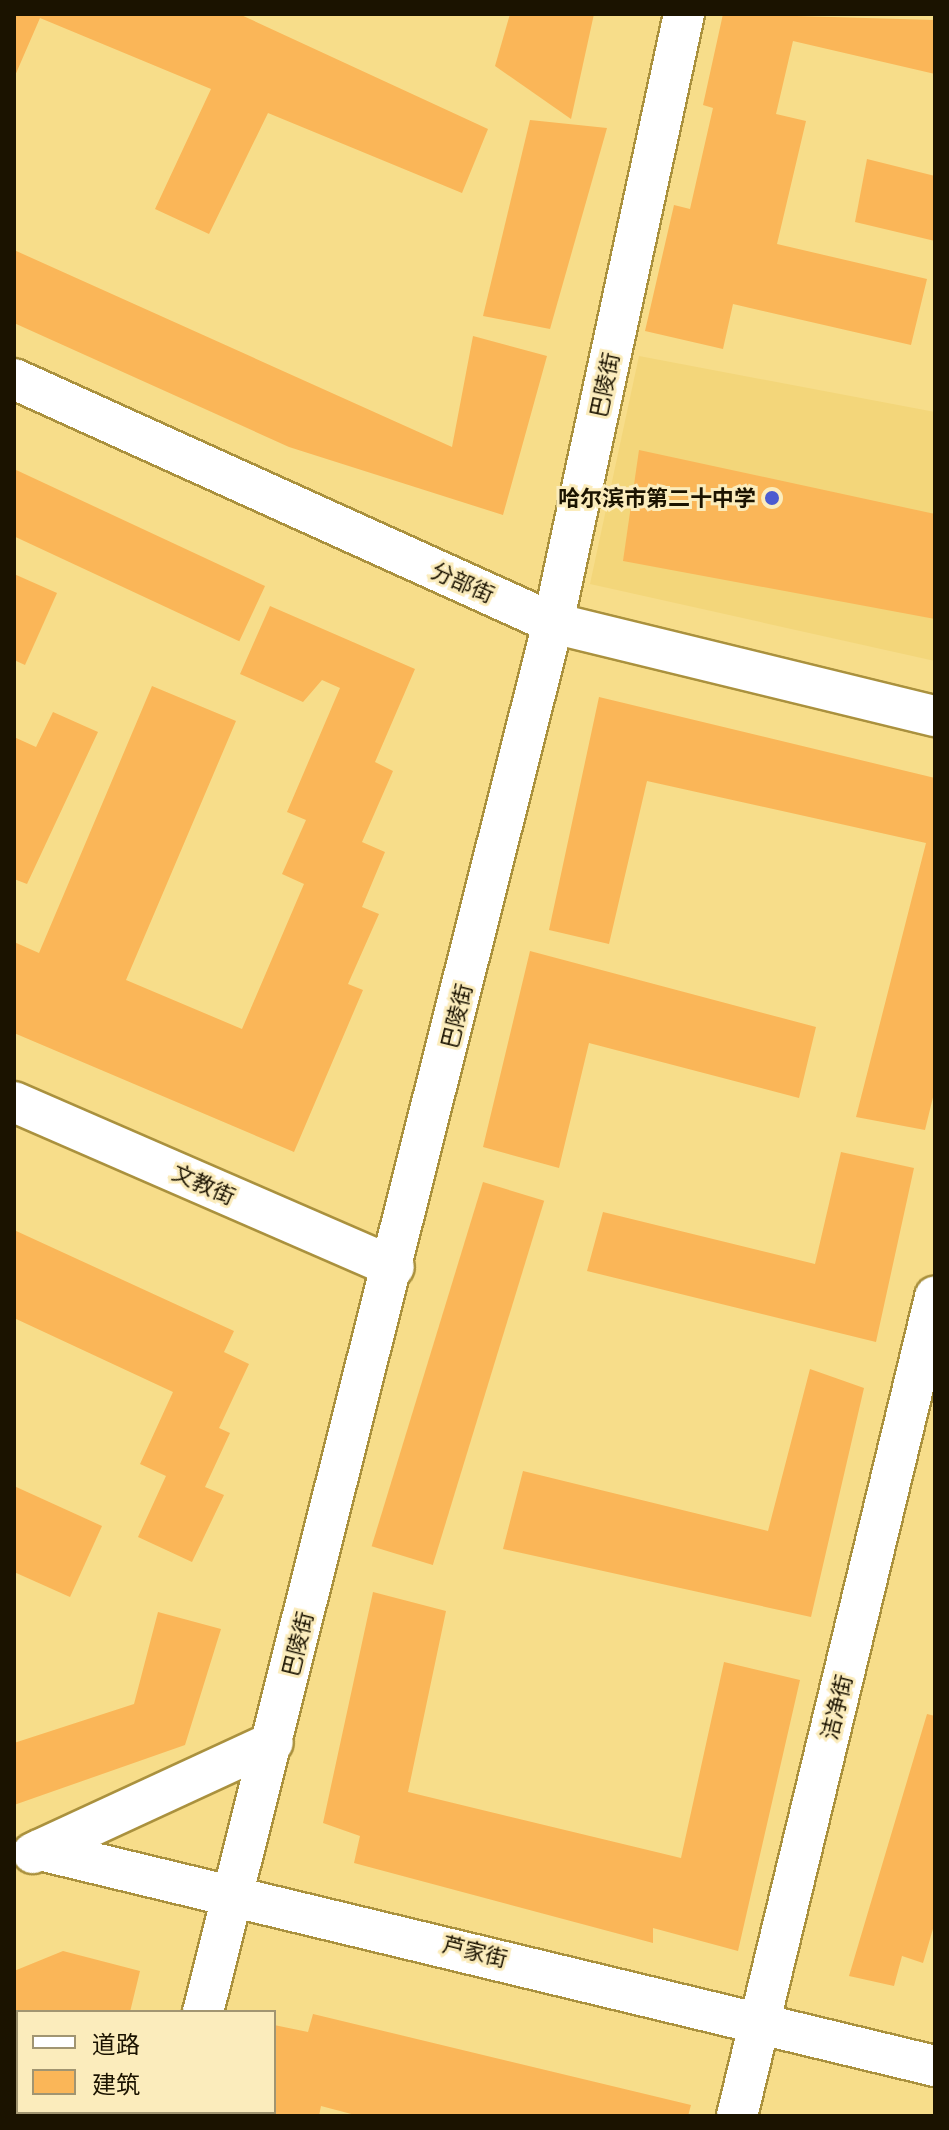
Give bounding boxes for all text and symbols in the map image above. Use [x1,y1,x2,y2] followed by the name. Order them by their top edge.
[584,350,624,420] street label: 巴陵街
[558,485,756,511] place label: 哈尔滨市第二十中学
[763,489,781,507] marker: 哈尔滨市第二十中学
[427,557,499,607] street label: 分部街
[435,981,477,1051] street label: 巴陵街
[168,1159,240,1209] street label: 文教街
[276,1609,318,1679] street label: 巴陵街
[815,1672,857,1742] street label: 洁净街
[440,1930,510,1972] street label: 芦家街
[16,2010,276,2114] legend
[92,2027,140,2060] text: 道路
[92,2067,140,2100] text: 建筑

